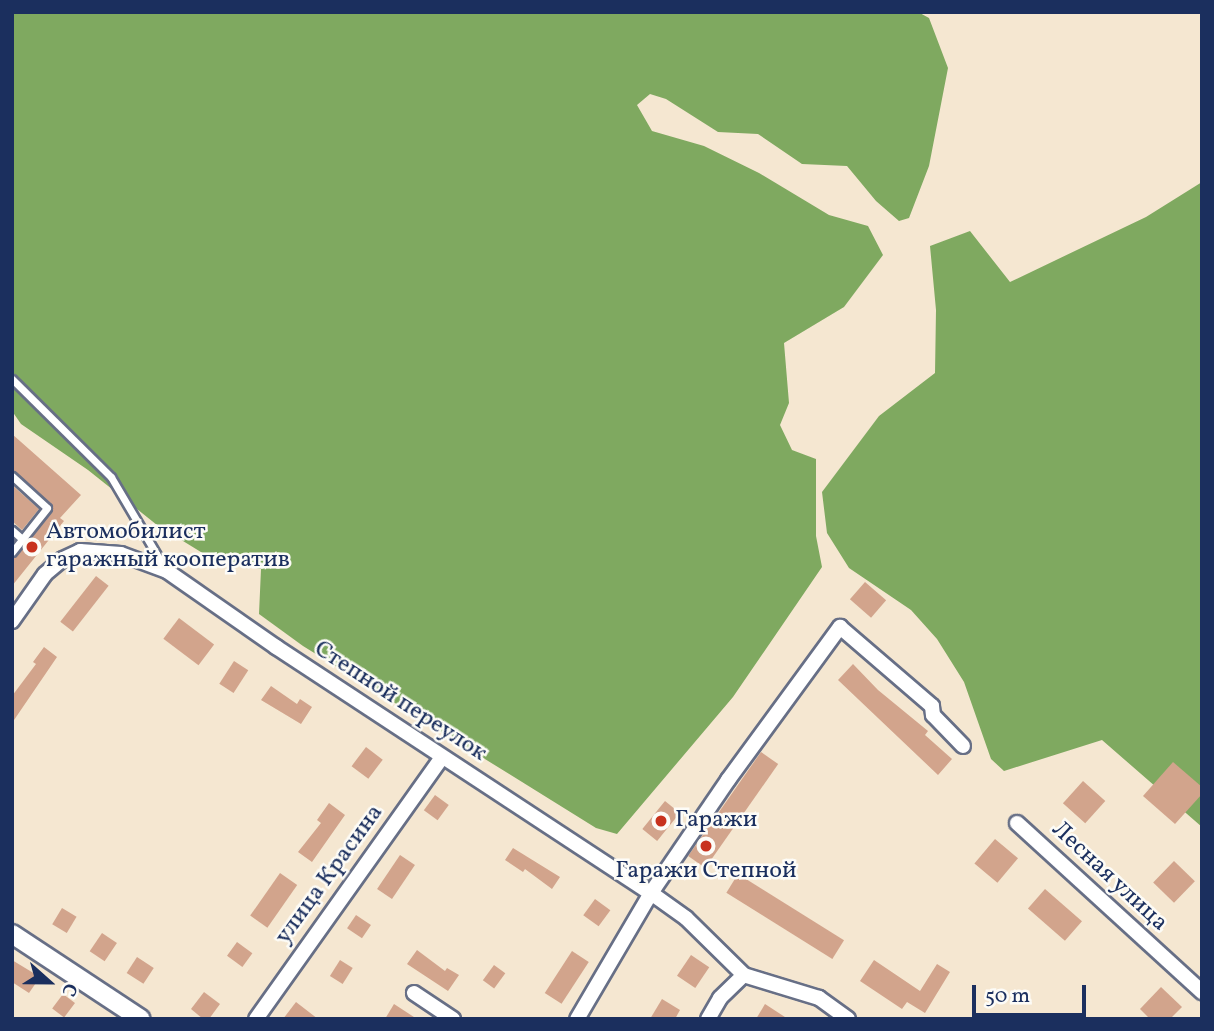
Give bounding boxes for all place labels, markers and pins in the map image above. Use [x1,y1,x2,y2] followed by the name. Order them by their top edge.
[46,519,290,575] place label: Автомобилист гаражный кооператив
[24,539,40,555] marker: Автомобилист гаражный кооператив
[675,807,757,835] place label: Гаражи
[653,813,669,829] marker: Гаражи
[698,838,714,854] marker: Гаражи Степной
[615,858,797,886] place label: Гаражи Степной

